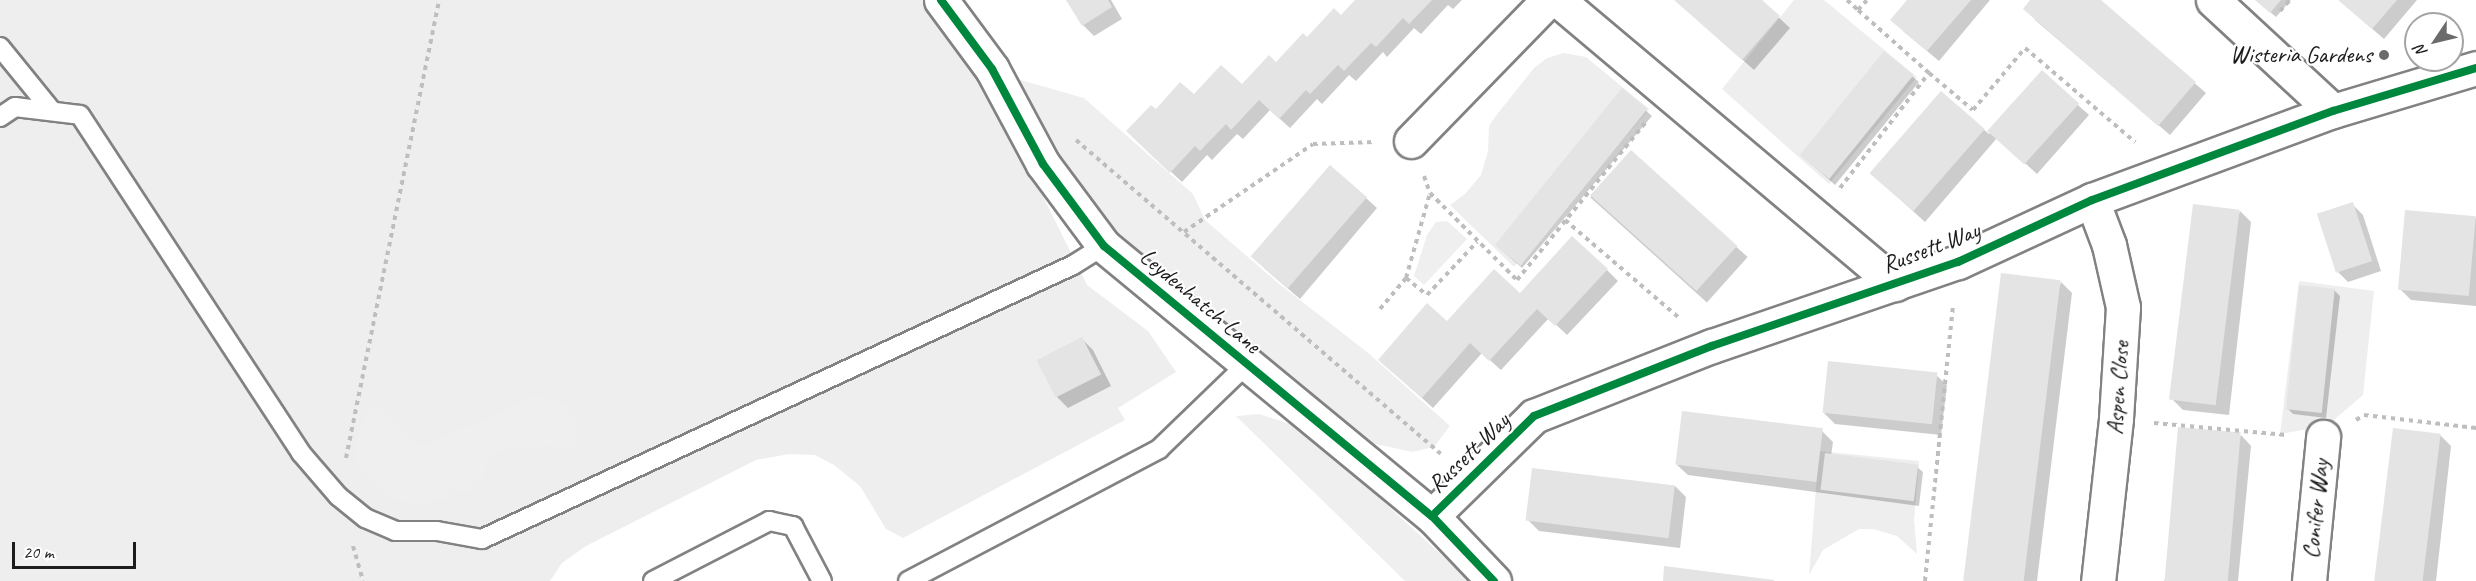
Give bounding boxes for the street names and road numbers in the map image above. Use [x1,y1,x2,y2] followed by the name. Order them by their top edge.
[1878,216,1984,280] street label: Russett Way
[1134,242,1266,360] street label: Leydenhatch Lane
[2100,340,2136,436] street label: Aspen Close
[1422,407,1516,499] street label: Russett Way
[2296,458,2336,560] street label: Conifer Way

